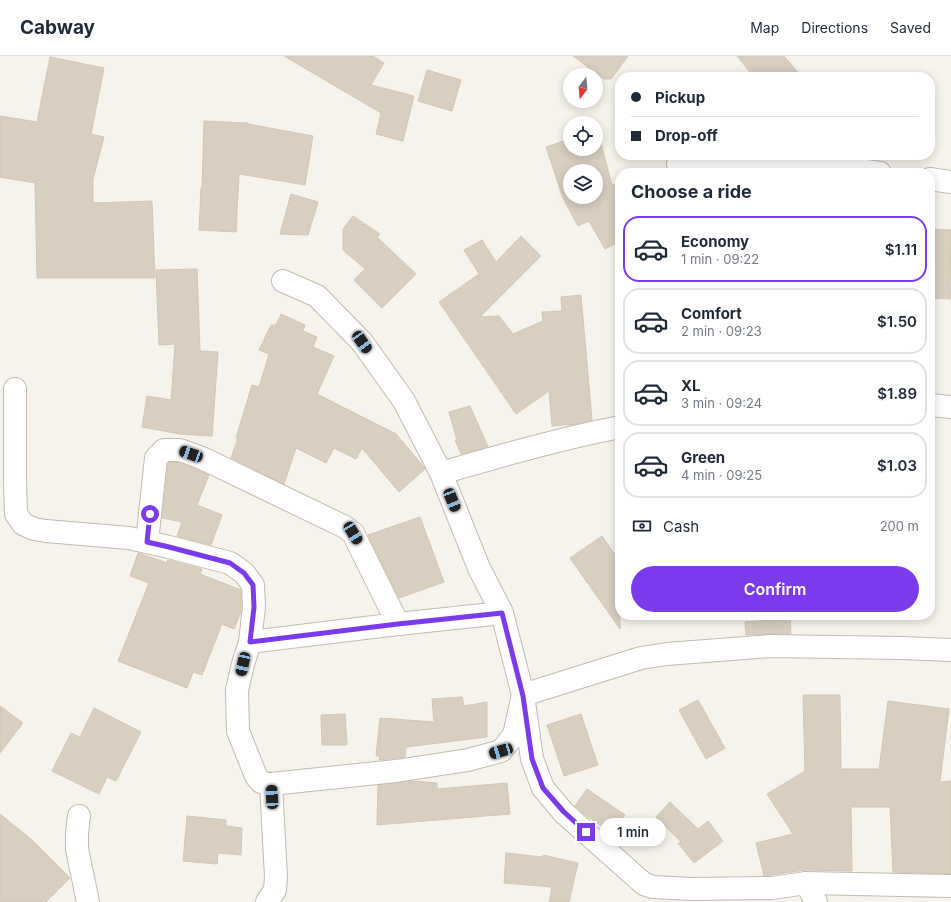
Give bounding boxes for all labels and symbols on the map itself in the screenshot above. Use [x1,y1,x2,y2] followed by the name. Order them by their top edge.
[563,68,603,108] north arrow
[350,329,374,355] car
[178,444,204,464] car
[442,487,462,513] car
[141,505,159,523] route start
[342,520,364,546] car
[235,651,251,677] car
[488,742,514,760] car
[265,785,279,809] car
[600,818,666,846] callout: 1 min
[577,823,595,841] route end

